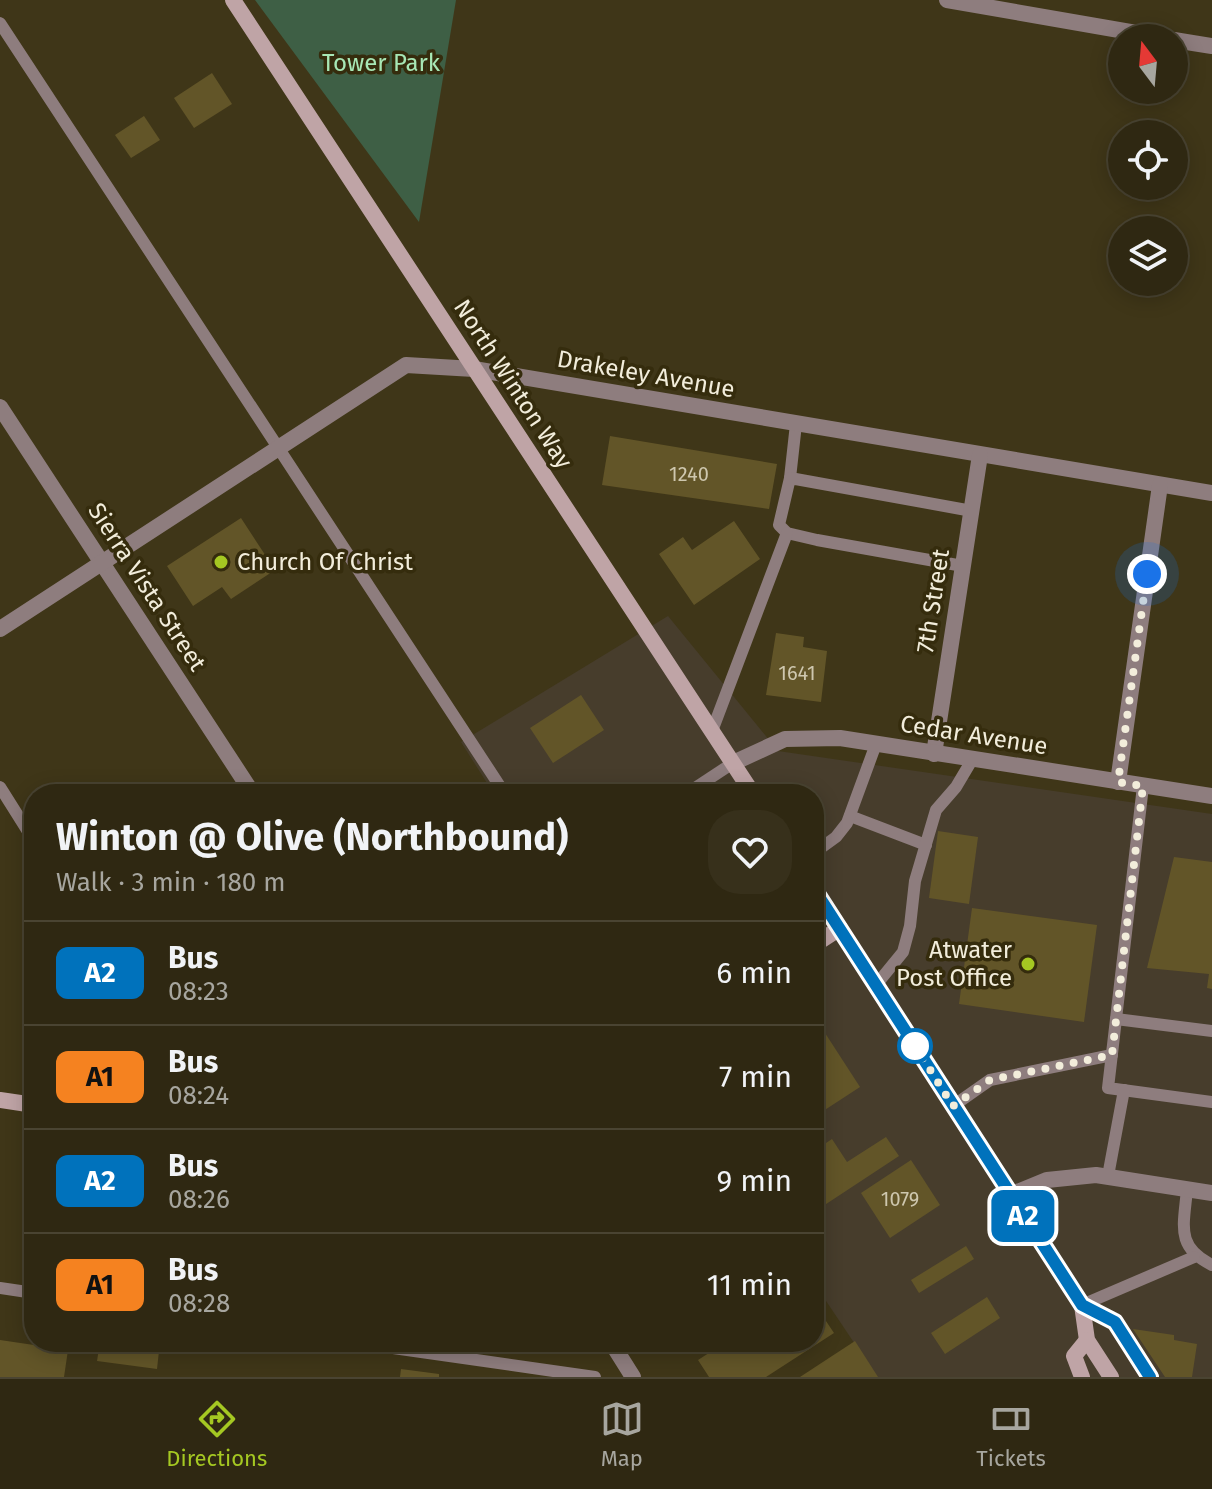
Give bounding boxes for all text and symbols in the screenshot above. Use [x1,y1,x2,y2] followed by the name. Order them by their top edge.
[1108,24,1188,104] north arrow
[1108,24,1188,296] map controls
[322,49,441,77] park label: Tower Park
[1108,120,1188,200] button: locate
[1108,216,1188,296] button: layers
[448,294,578,474] street label: North Winton Way
[555,345,737,403] street label: Drakeley Avenue
[669,462,709,486] house number: 1240
[82,498,212,676] street label: Sierra Vista Street
[911,547,955,655] street label: 7th Street
[237,548,413,576] place label: Church Of Christ
[212,553,230,571] marker: Church Of Christ
[1127,554,1167,594] your location
[778,661,816,685] house number: 1641
[898,710,1050,760] street label: Cedar Avenue
[708,810,792,894] button: heart
[56,814,568,860] text: Winton @ Olive (Northbound)
[56,867,286,898] text: Walk · 3 min · 180 m
[896,936,1013,992] place label: Atwater Post Office
[168,940,218,976] text: Bus
[716,955,792,991] text: 6 min
[1019,955,1037,973] marker: Atwater Post Office
[84,956,116,989] text: A2
[168,976,229,1007] text: 08:23
[898,1029,932,1063] unlabelled marker
[168,1044,218,1080] text: Bus
[719,1059,792,1095] text: 7 min
[86,1060,114,1093] text: A1
[168,1080,229,1111] text: 08:24
[168,1148,218,1184] text: Bus
[717,1163,792,1199] text: 9 min
[84,1164,116,1197] text: A2
[168,1184,230,1215] text: 08:26
[881,1187,919,1211] house number: 1079
[987,1190,1059,1242] line badge: A2
[1007,1199,1039,1232] text: A2
[168,1252,218,1288] text: Bus
[707,1267,792,1303] text: 11 min
[86,1268,114,1301] text: A1
[168,1288,230,1319] text: 08:28
[166,1397,267,1472] tab: Directions
[600,1397,644,1472] tab: Map
[976,1397,1046,1472] tab: Tickets

